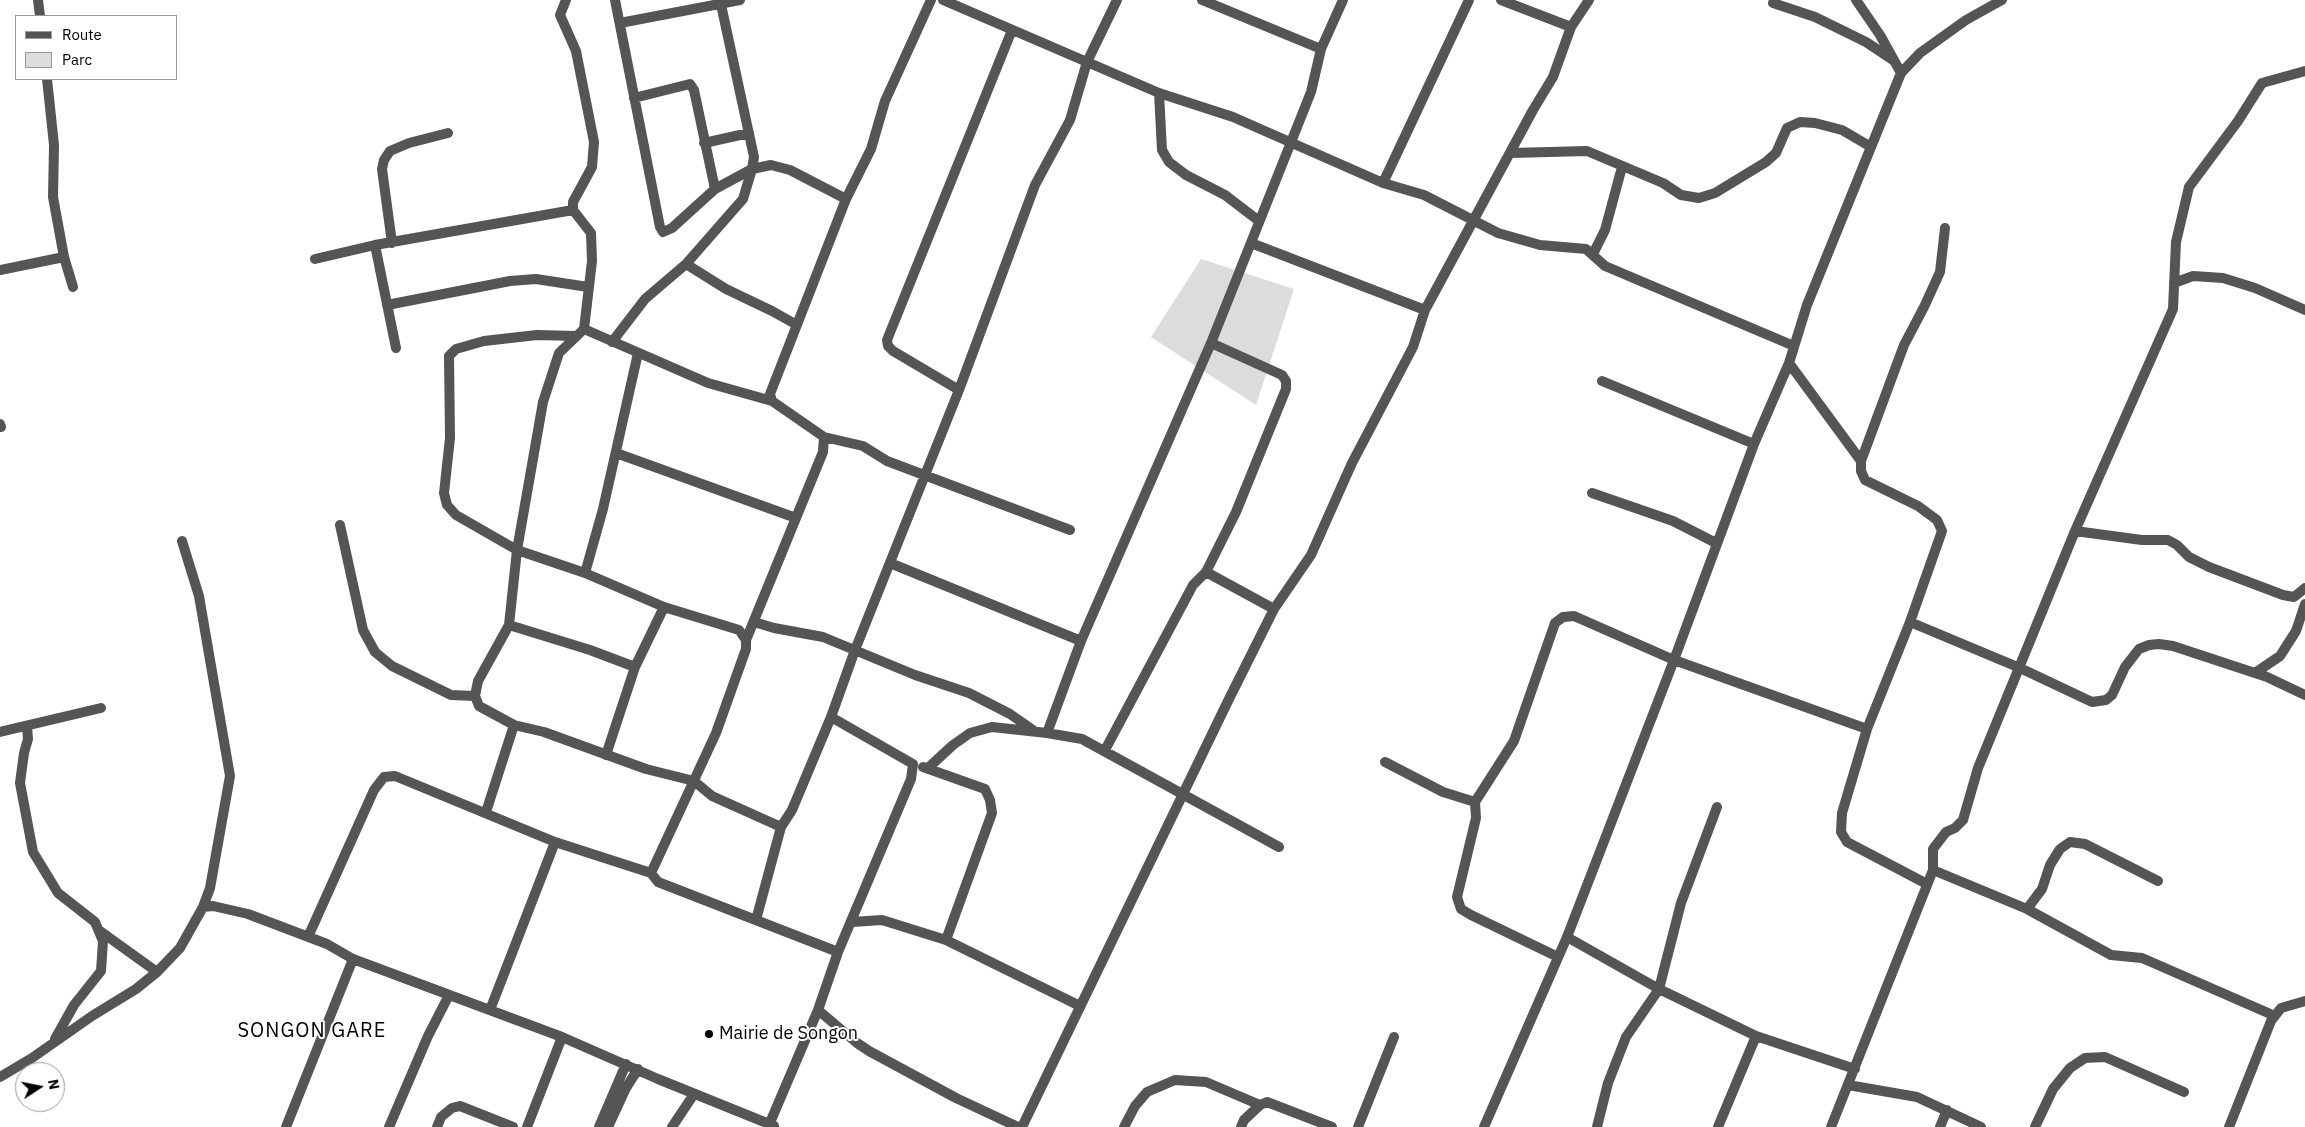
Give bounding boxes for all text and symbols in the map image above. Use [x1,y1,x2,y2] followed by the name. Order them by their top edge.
[15,15,178,80] legend
[62,25,102,44] text: Route
[62,50,92,69] text: Parc
[236,1019,388,1043] district label: SONGON GARE
[719,1023,858,1045] place label: Mairie de Songon
[703,1028,715,1040] marker: Mairie de Songon
[15,1062,65,1112] north arrow
[44,1078,64,1091] text: N

